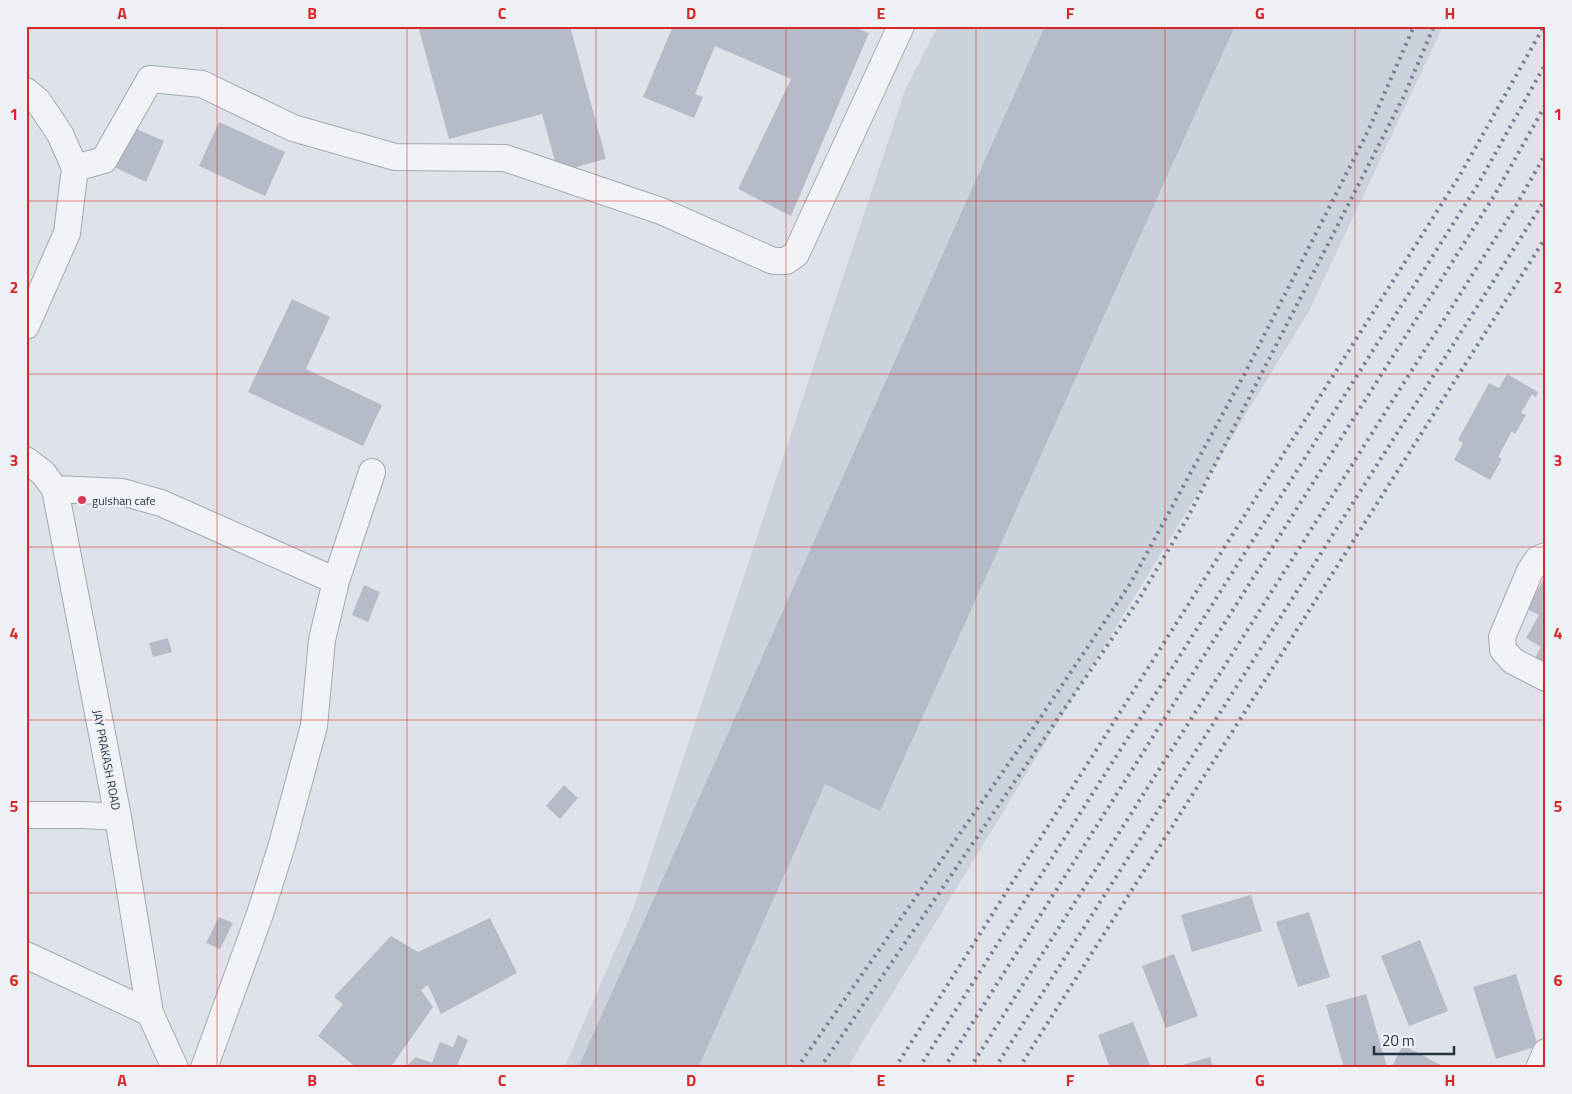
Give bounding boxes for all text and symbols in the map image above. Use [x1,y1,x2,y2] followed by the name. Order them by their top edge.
[117,1,127,25] text: A
[307,1,317,25] text: B
[498,1,507,25] text: C
[686,1,696,25] text: D
[877,1,886,25] text: E
[1066,1,1075,25] text: F
[1255,1,1265,25] text: G
[1445,1,1455,25] text: H
[10,102,18,126] text: 1
[1554,102,1562,126] text: 1
[10,275,18,299] text: 2
[1554,275,1562,299] text: 2
[10,448,18,472] text: 3
[1554,448,1562,472] text: 3
[92,491,156,510] place label: gulshan cafe
[76,494,88,506] marker: gulshan cafe
[10,621,19,645] text: 4
[1554,621,1563,645] text: 4
[88,708,126,812] street label: JAY PRAKASH ROAD
[10,794,19,818] text: 5
[1554,794,1563,818] text: 5
[10,968,19,992] text: 6
[1554,968,1563,992] text: 6
[1374,1024,1454,1056] scale bar
[1382,1029,1415,1052] text: 20 m
[117,1068,127,1092] text: A
[307,1068,317,1092] text: B
[498,1068,507,1092] text: C
[686,1068,696,1092] text: D
[877,1068,886,1092] text: E
[1066,1068,1075,1092] text: F
[1255,1068,1265,1092] text: G
[1445,1068,1455,1092] text: H

